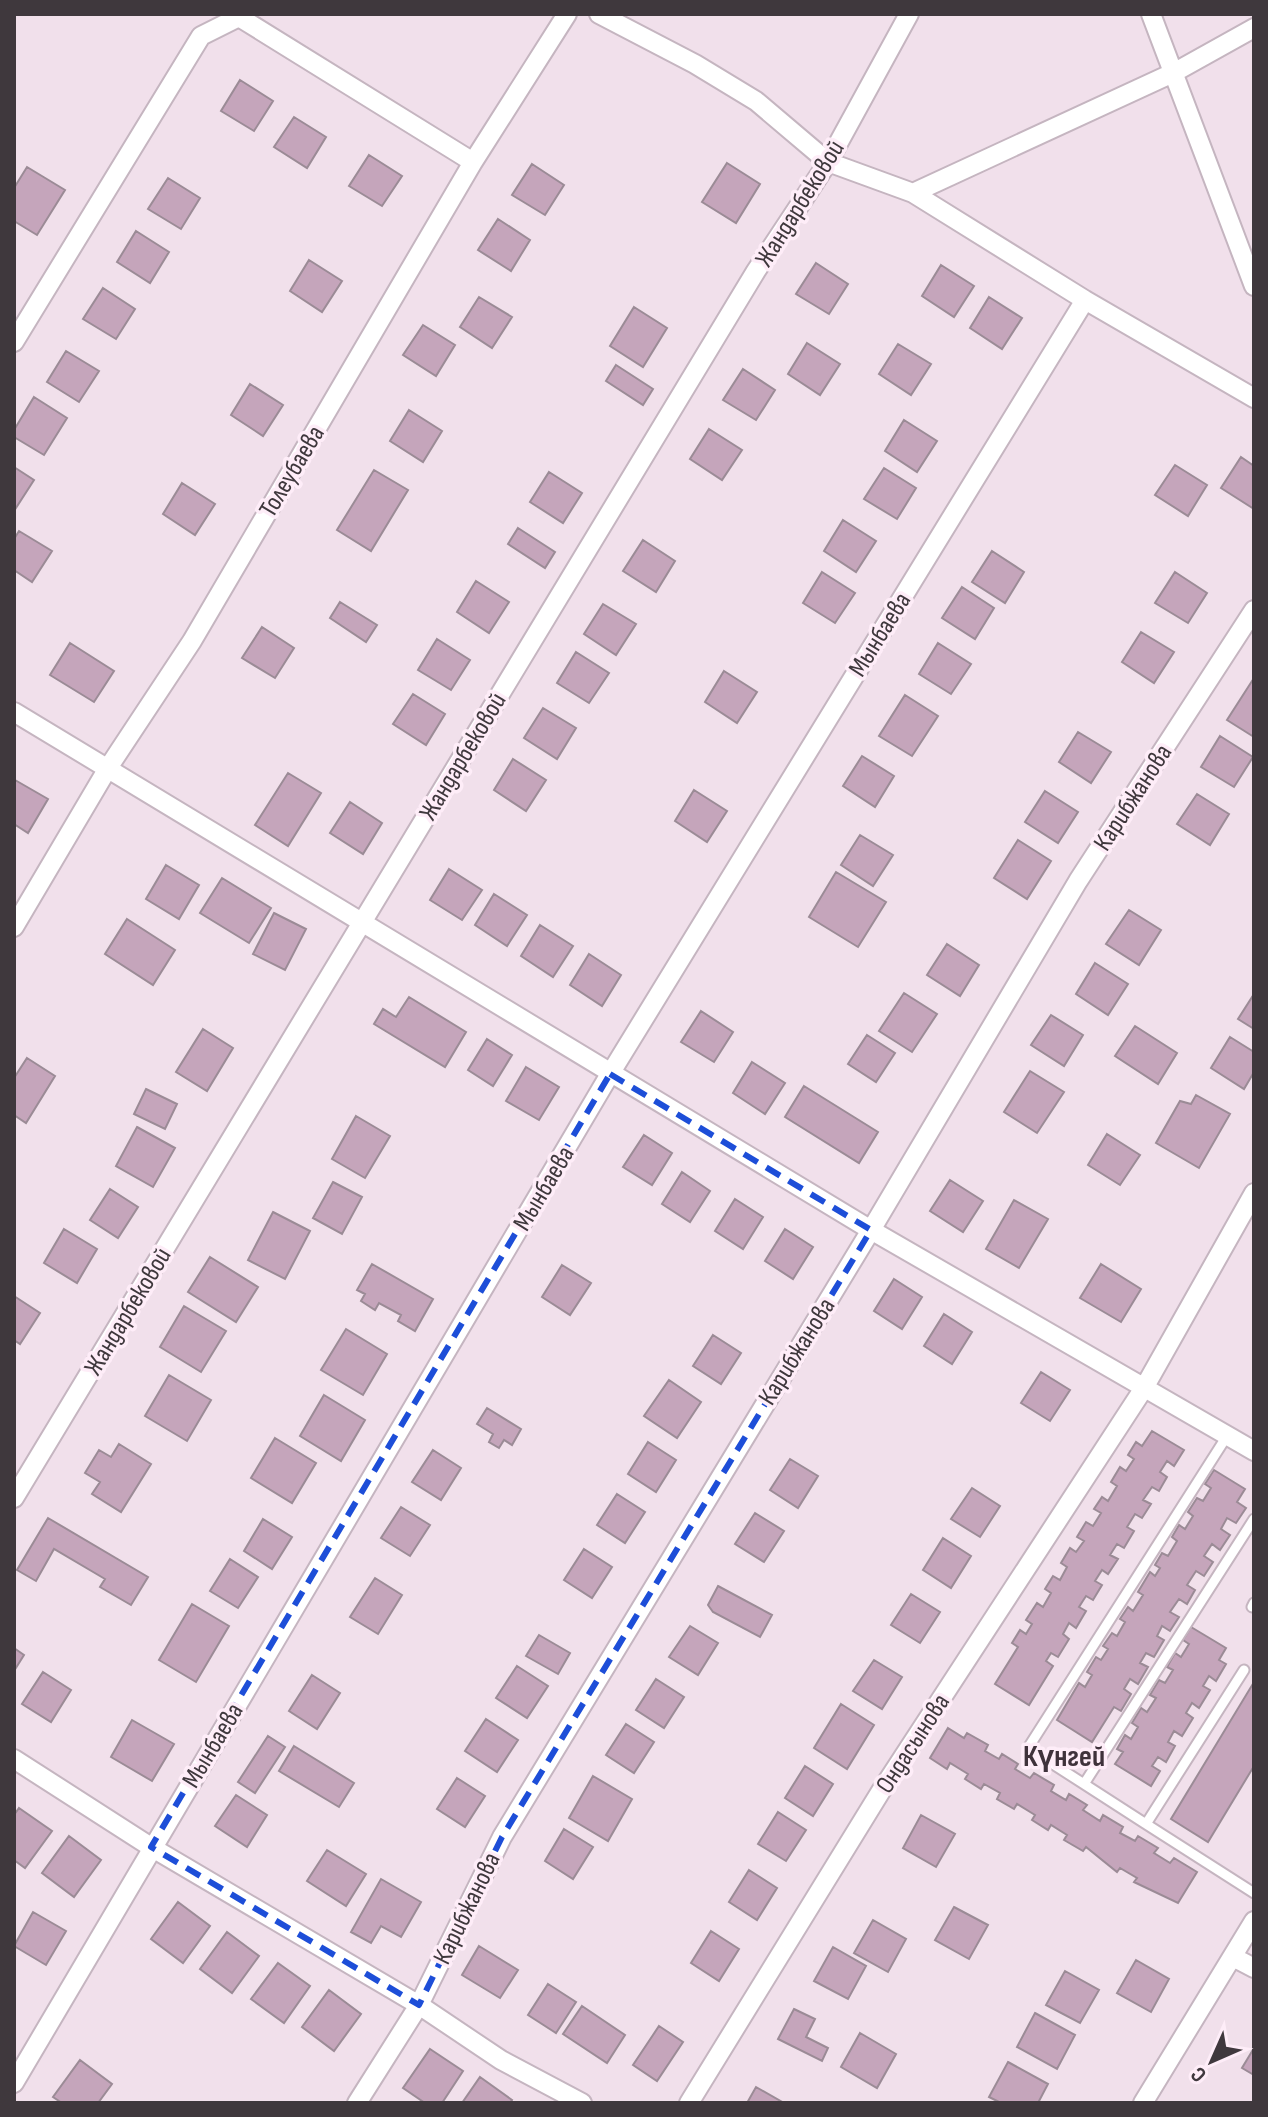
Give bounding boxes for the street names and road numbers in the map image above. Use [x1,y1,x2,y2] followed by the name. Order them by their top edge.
[749,135,851,273] street label: Жандарбековой
[253,420,332,523] street label: Толеубаева
[842,587,918,683] street label: Мынбаева
[413,687,514,826] street label: Жандарбековой
[1087,739,1179,857] street label: Карибжанова
[507,1141,582,1237] street label: Мынбаева
[78,1242,179,1381] street label: Жандарбековой
[752,1292,842,1411] street label: Карибжанова
[870,1688,957,1799] street label: Ондасынова
[176,1698,251,1794] street label: Мынбаева
[427,1848,508,1970] street label: Карибжанова

